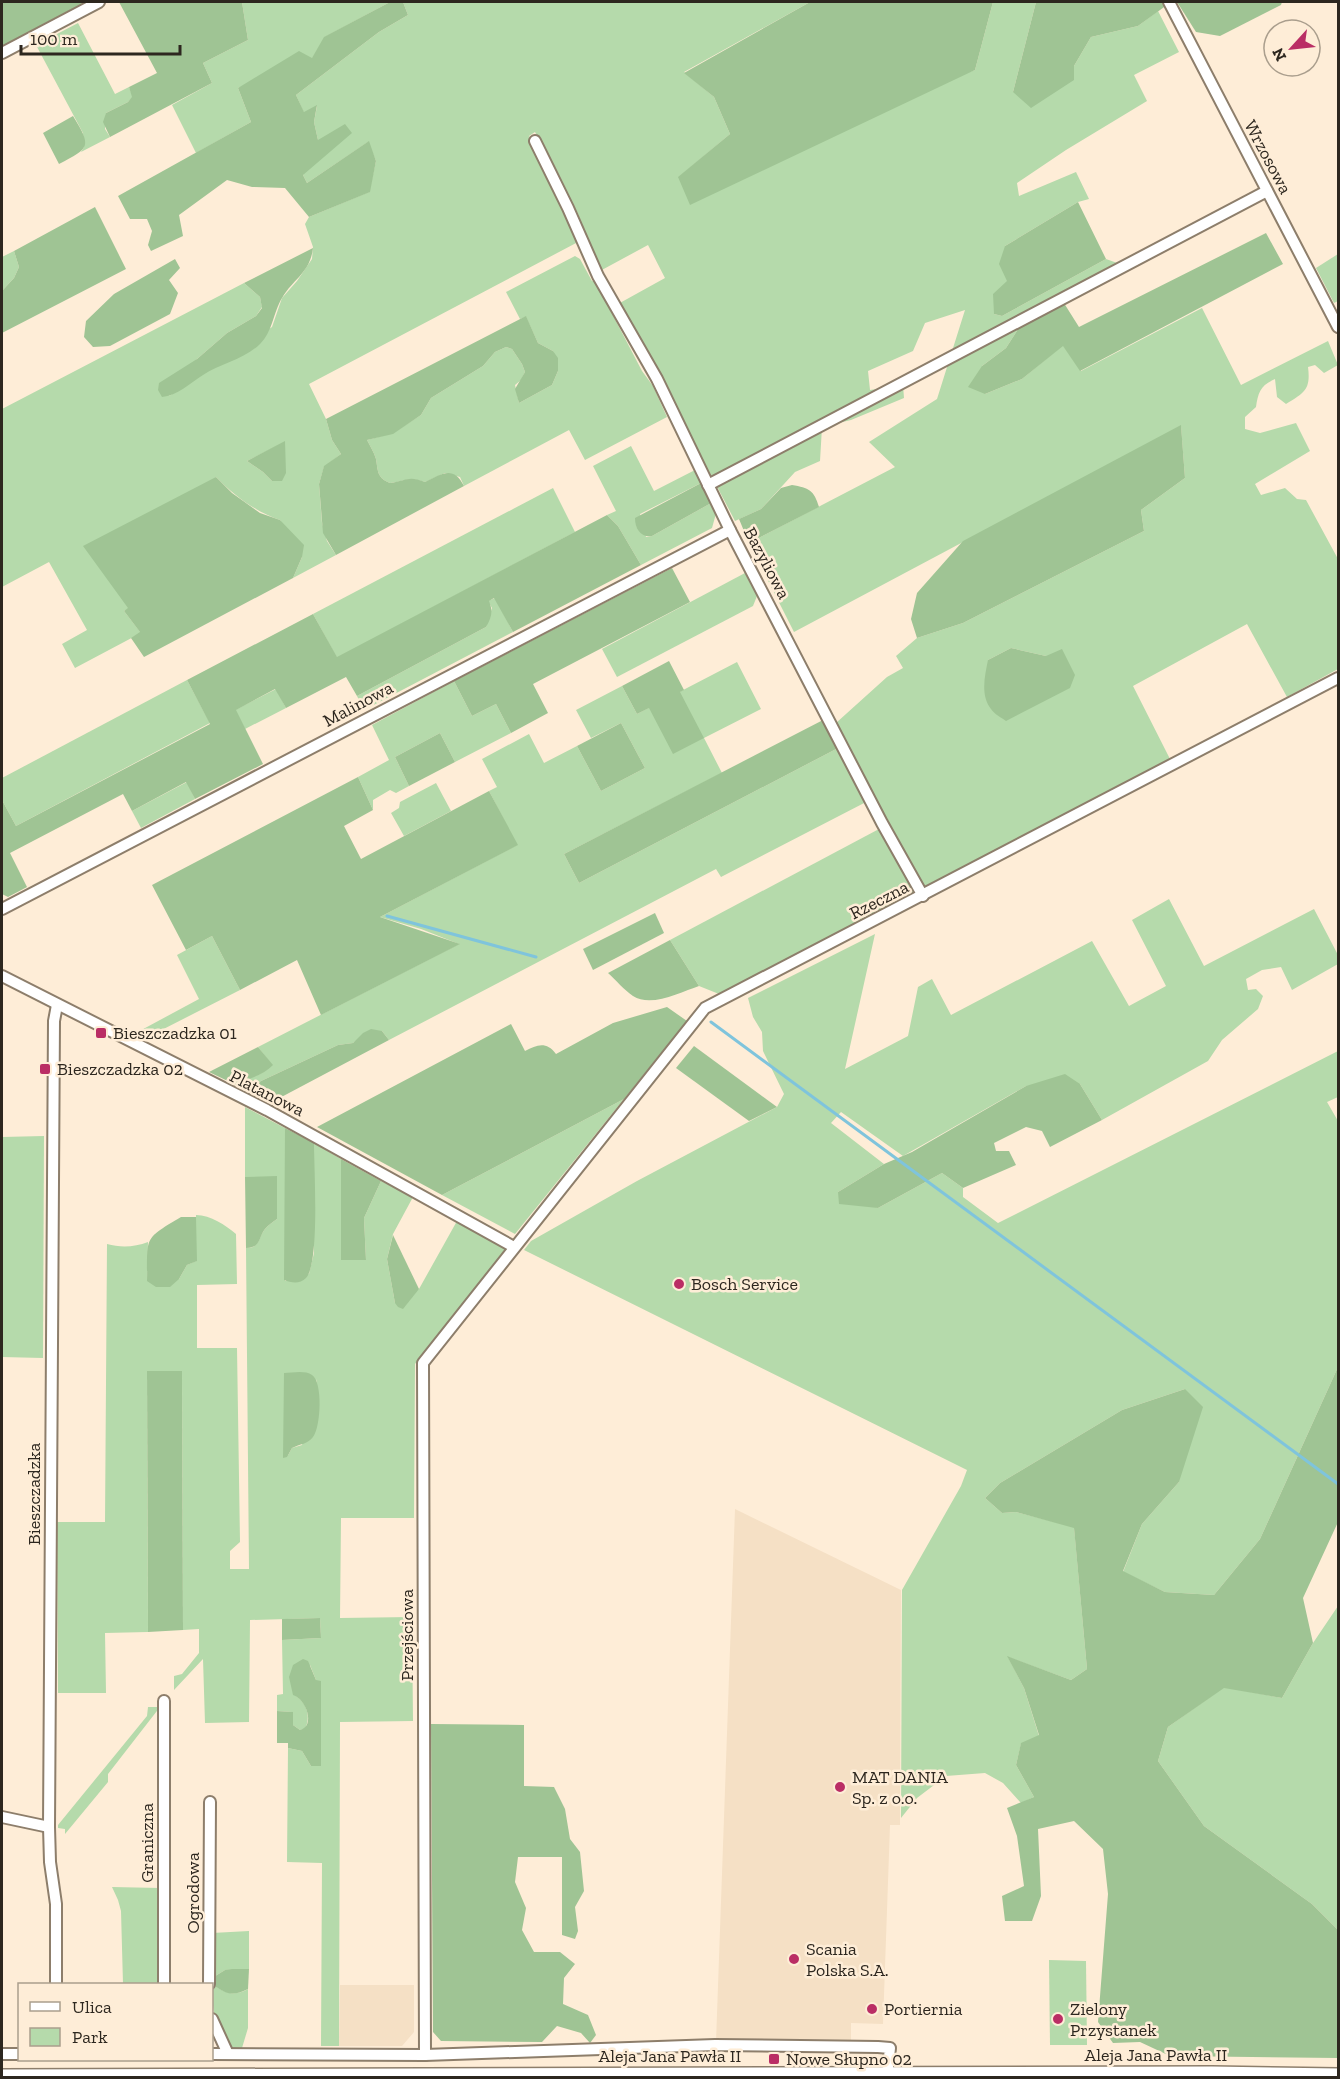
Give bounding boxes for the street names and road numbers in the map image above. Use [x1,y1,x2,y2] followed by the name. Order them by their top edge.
[1239,116,1297,198] street label: Wrzosowa
[739,523,795,603] street label: Bazyliowa
[319,676,397,732] street label: Malinowa
[846,876,913,924] street label: Rzeczna
[226,1065,308,1121] street label: Platanowa
[23,1443,45,1545] street label: Bieszczadzka
[396,1589,418,1681] street label: Przejściowa
[136,1803,158,1883] street label: Graniczna
[182,1852,204,1934] street label: Ogrodowa
[1085,2044,1228,2066] street label: Aleja Jana Pawła II
[599,2045,742,2067] street label: Aleja Jana Pawła II

